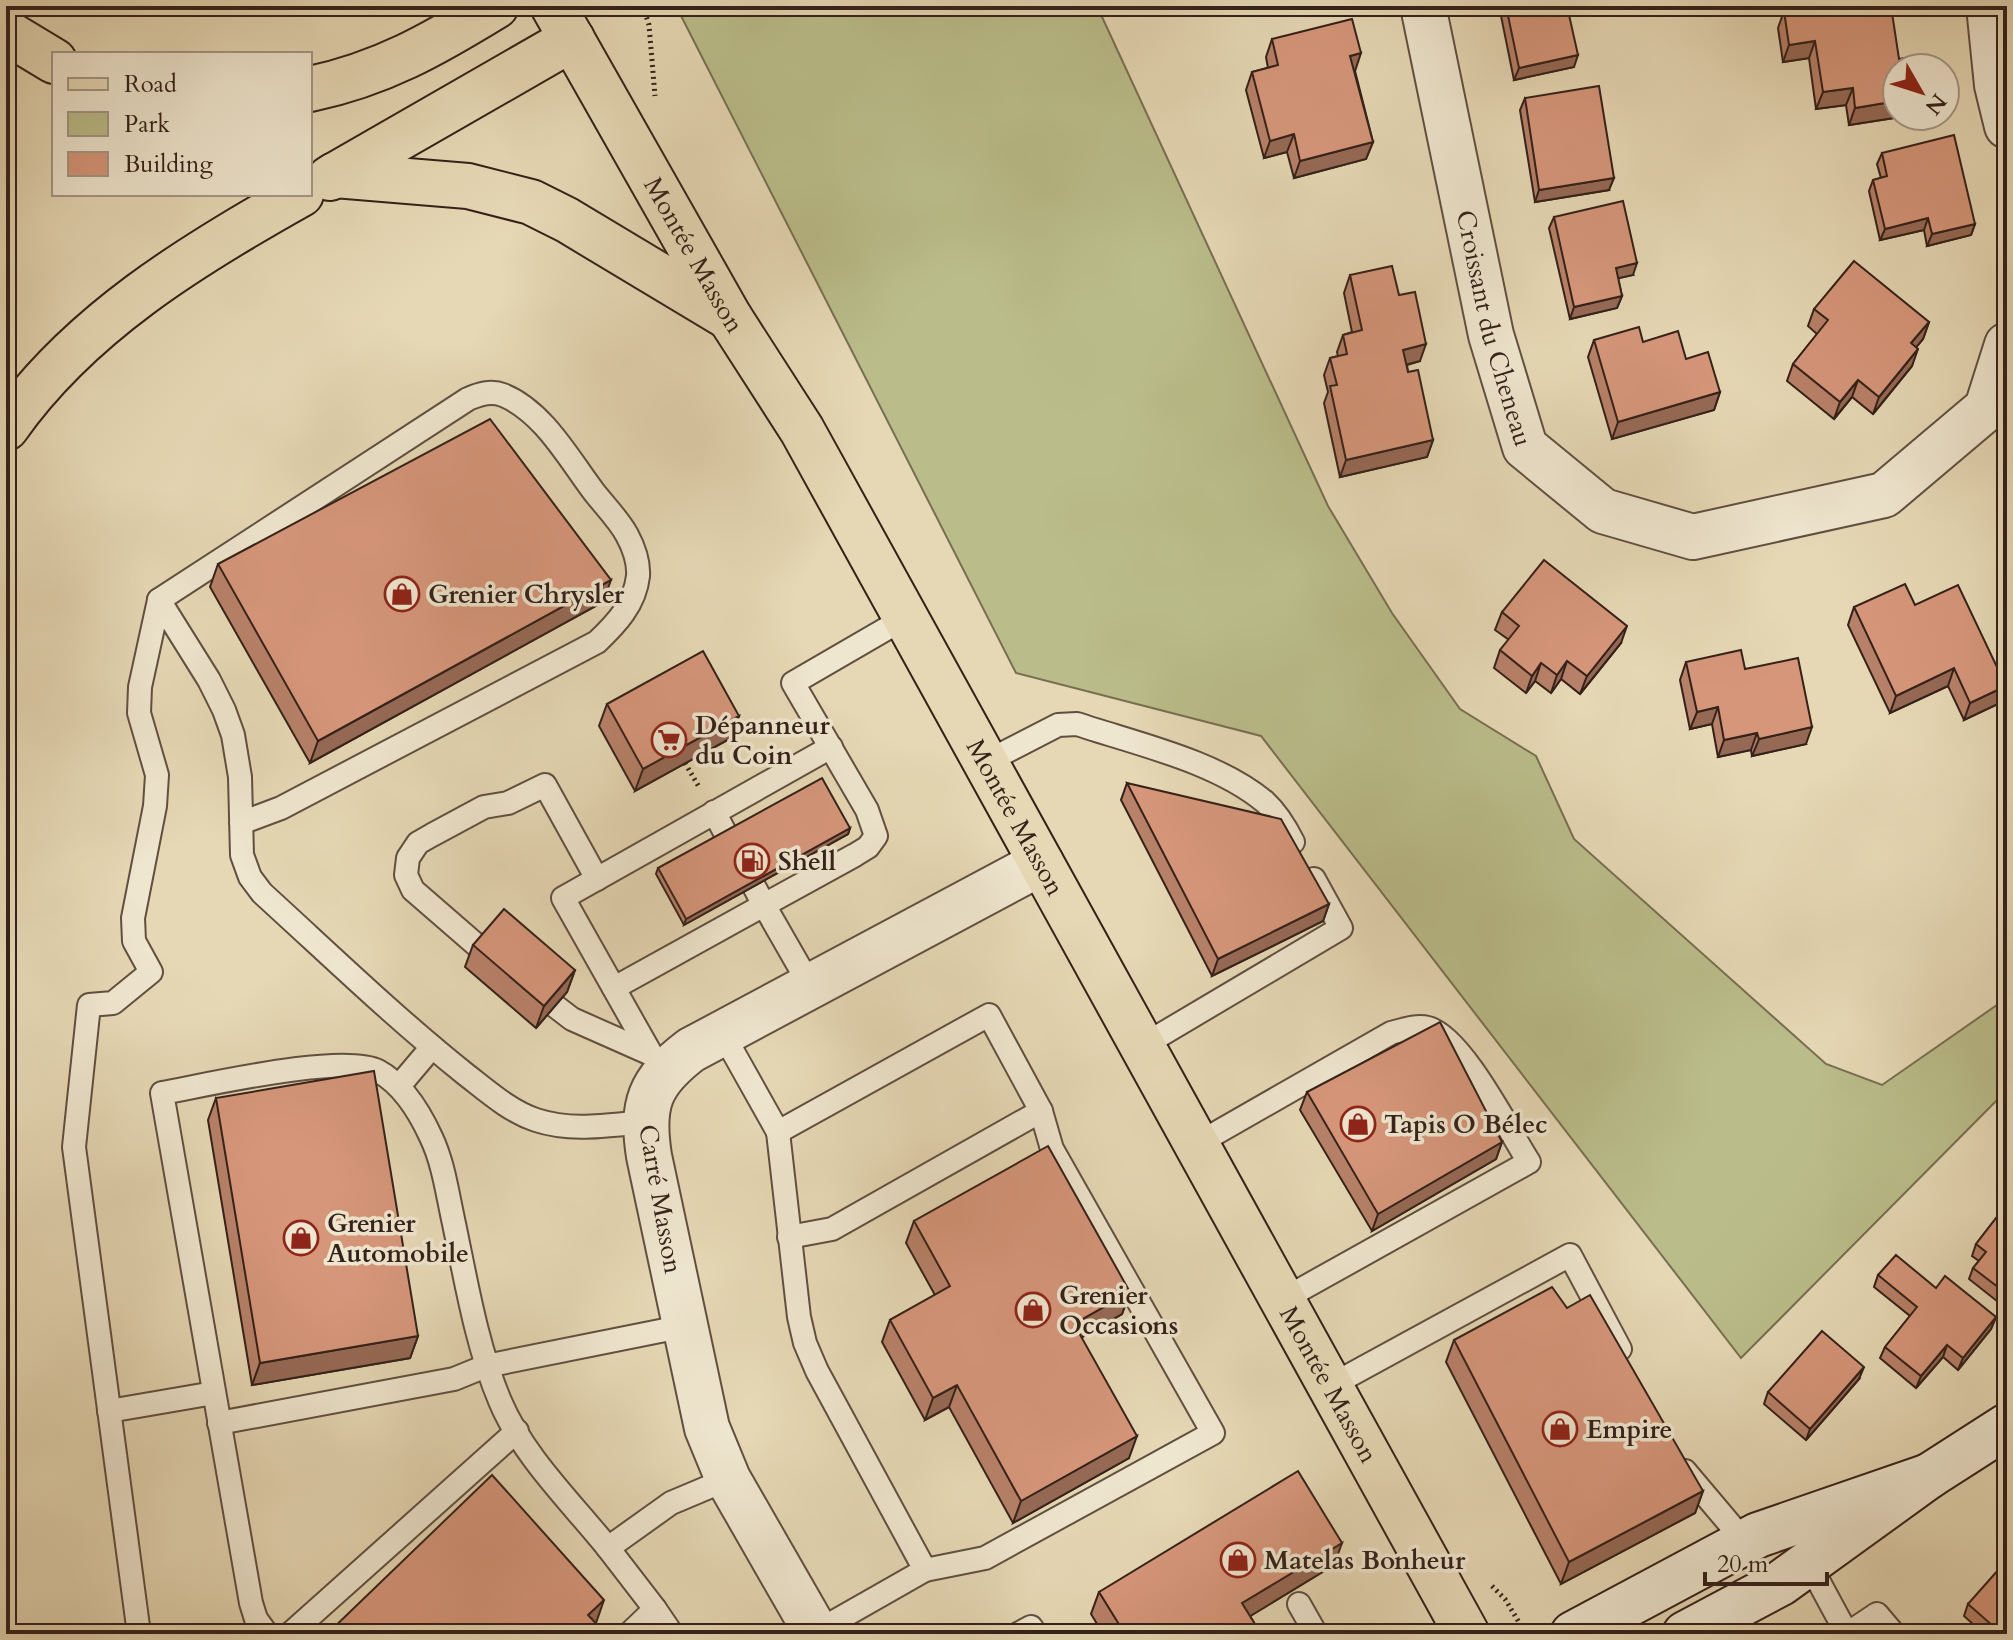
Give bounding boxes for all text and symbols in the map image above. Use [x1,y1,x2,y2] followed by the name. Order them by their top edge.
[52,52,312,196] legend
[1881,52,1961,132] north arrow
[124,68,177,101] text: Road
[1918,87,1953,121] text: N
[124,108,170,141] text: Park
[124,148,214,181] text: Building
[635,171,752,340] street label: Montée Masson
[1448,207,1541,451] street label: Croissant du Cheneau
[383,575,421,613] shop icon: Grenier Chrysler
[428,577,625,612] place label: Grenier Chrysler
[695,708,830,773] place label: Dépanneur du Coin
[650,721,688,759] supermarket icon: Dépanneur du Coin
[958,733,1073,902] street label: Montée Masson
[733,842,771,880] fuel station icon: Shell
[778,844,836,879] place label: Shell
[1339,1105,1377,1143] shop icon: Tapis O Bélec
[1384,1107,1548,1142] place label: Tapis O Bélec
[630,1122,691,1277] street label: Carré Masson
[327,1206,469,1271] place label: Grenier Automobile
[282,1219,320,1257] shop icon: Grenier Automobile
[1059,1278,1178,1343] place label: Grenier Occasions
[1014,1291,1052,1329] shop icon: Grenier Occasions
[1271,1300,1386,1469] street label: Montée Masson
[1541,1410,1579,1448] shop icon: Empire
[1586,1412,1672,1447] place label: Empire
[1705,1536,1827,1586] scale bar
[1219,1541,1257,1579] shop icon: Matelas Bonheur
[1264,1543,1466,1578] place label: Matelas Bonheur
[1717,1548,1769,1581] text: 20 m

